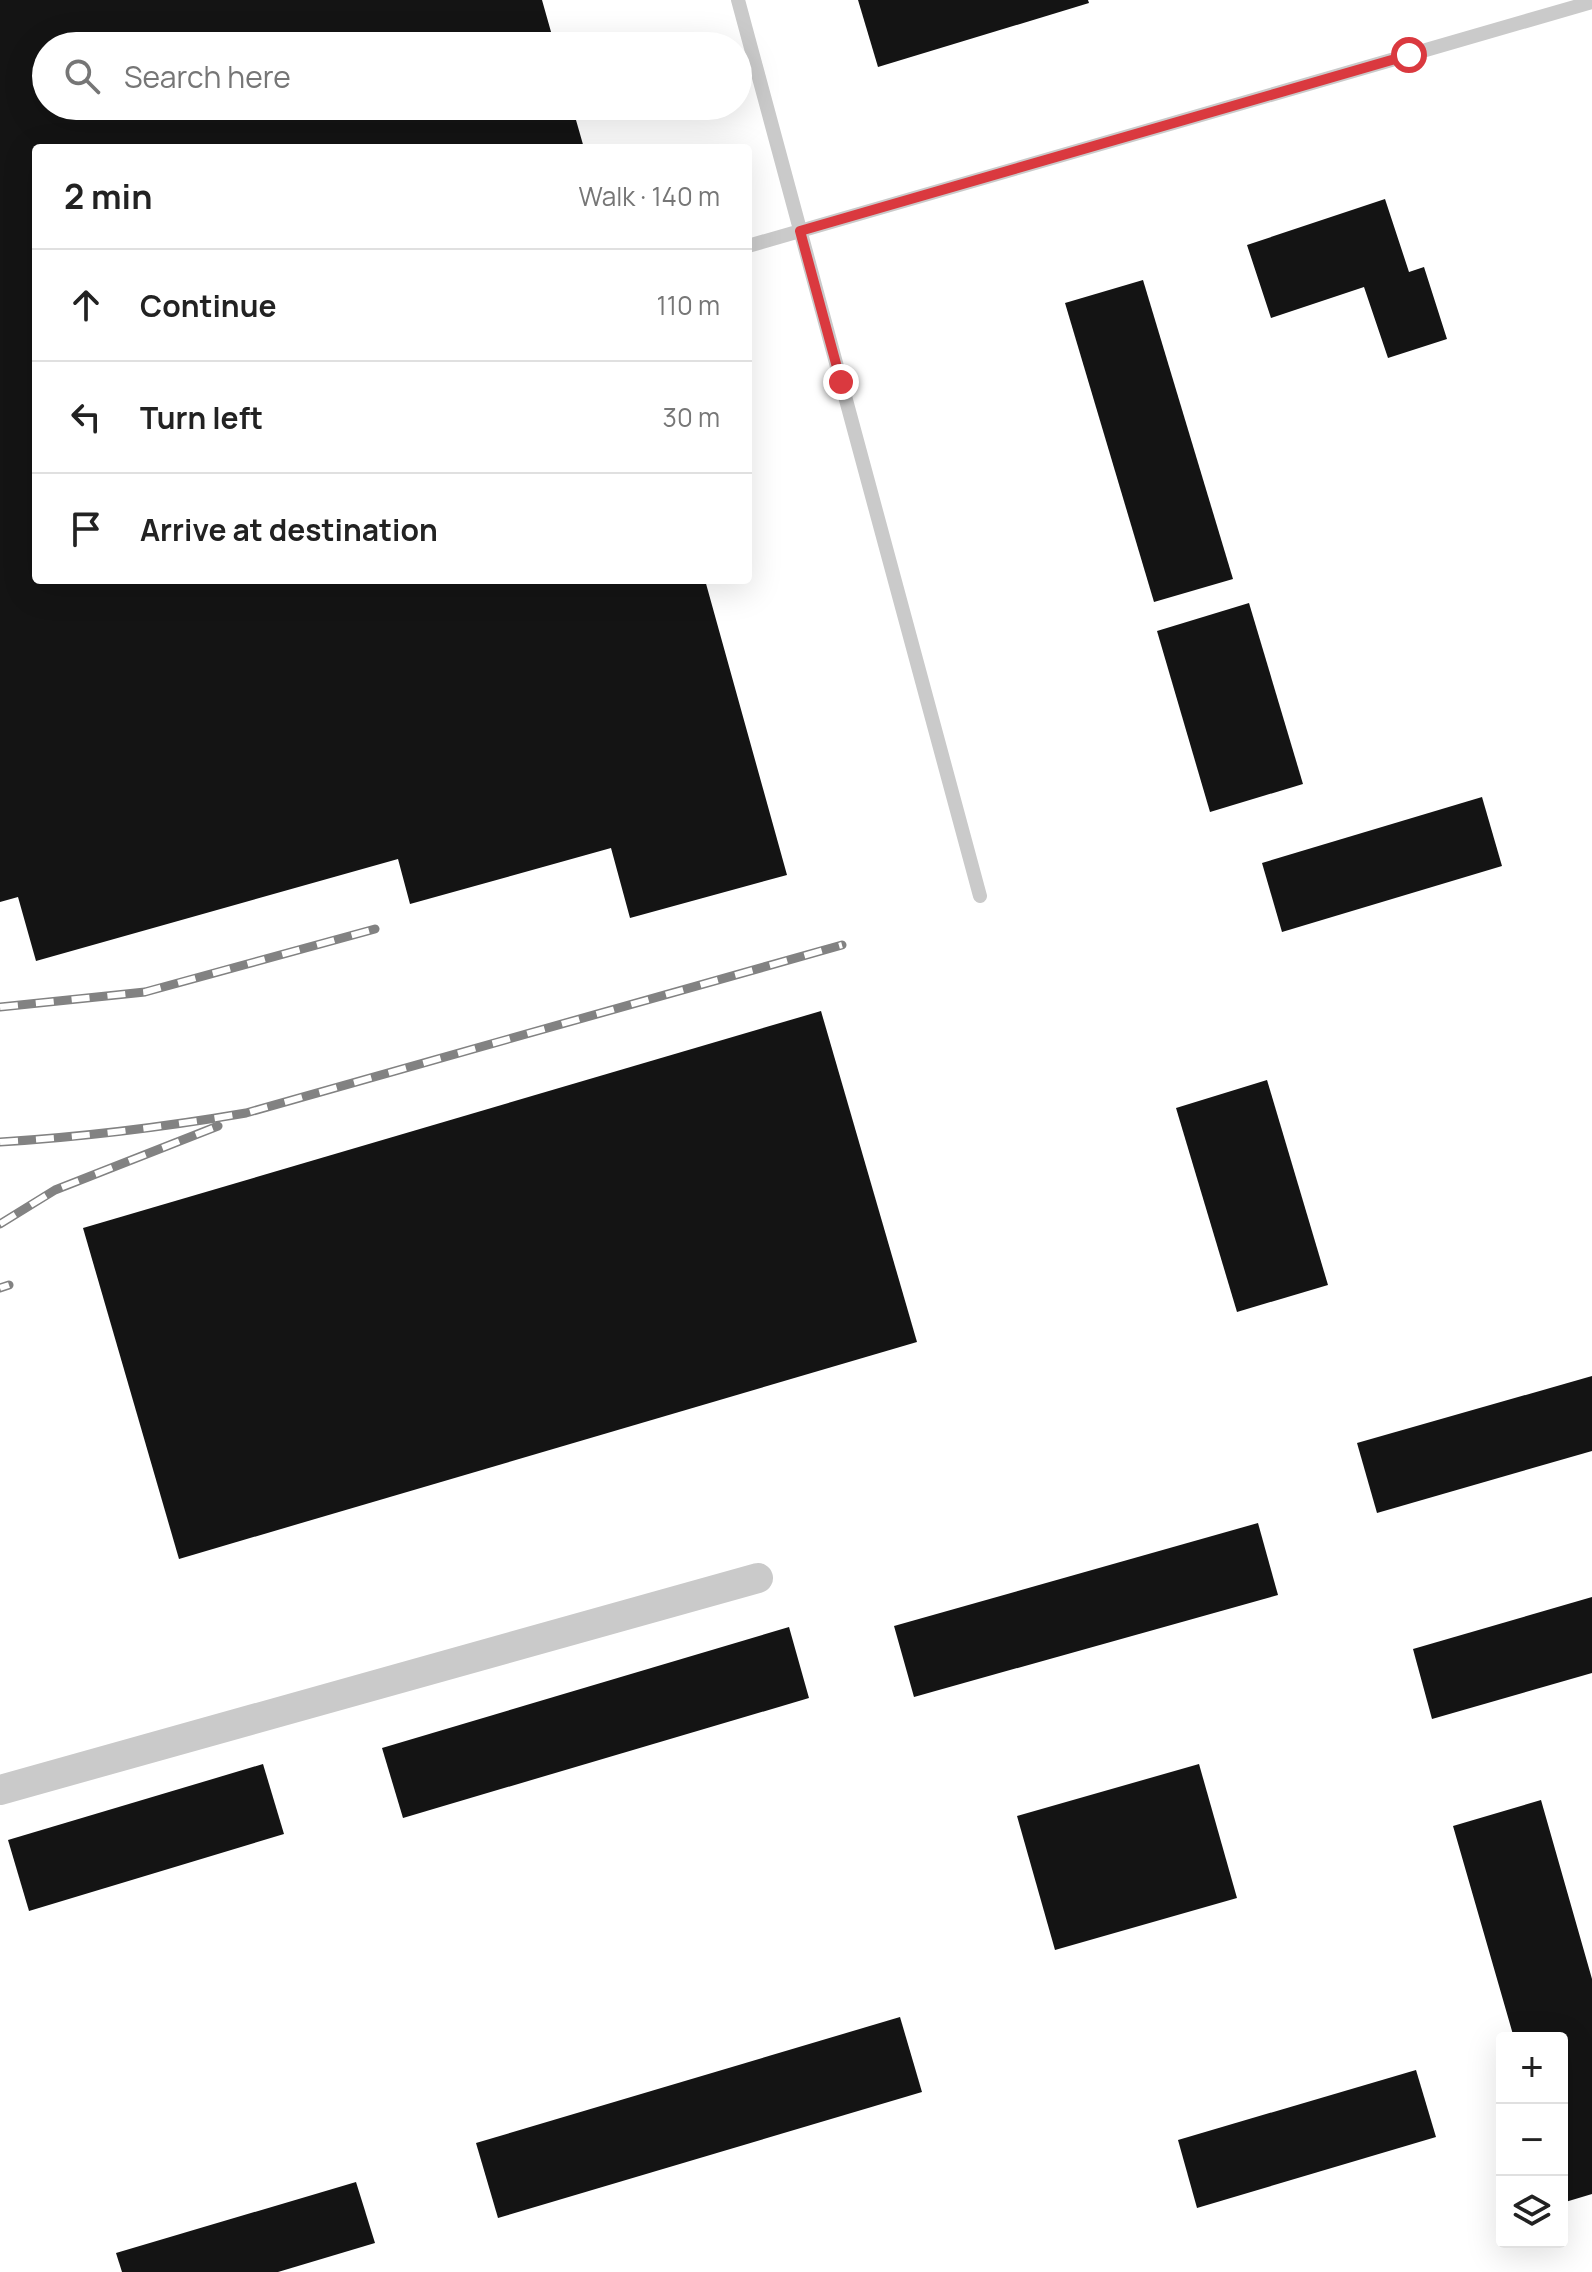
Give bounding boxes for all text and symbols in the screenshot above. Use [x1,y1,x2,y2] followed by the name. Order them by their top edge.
[32,32,752,120] search box
[1391,37,1427,73] route start
[60,54,104,98] icon: search
[124,56,291,97] text: Search here
[64,173,152,219] text: 2 min
[579,178,720,214] text: Walk · 140 m
[64,283,108,327] icon: ahead
[140,285,276,326] text: Continue
[657,287,720,323] text: 110 m
[823,364,859,400] route end
[64,395,108,439] icon: left
[140,397,263,438] text: Turn left
[663,399,720,435] text: 30 m
[64,507,108,551] icon: arrive
[140,509,438,550] text: Arrive at destination
[1496,2032,1568,2248] map controls
[1496,2032,1568,2104] button: +
[1496,2104,1568,2176] button: −
[1496,2176,1568,2248] button: layers

